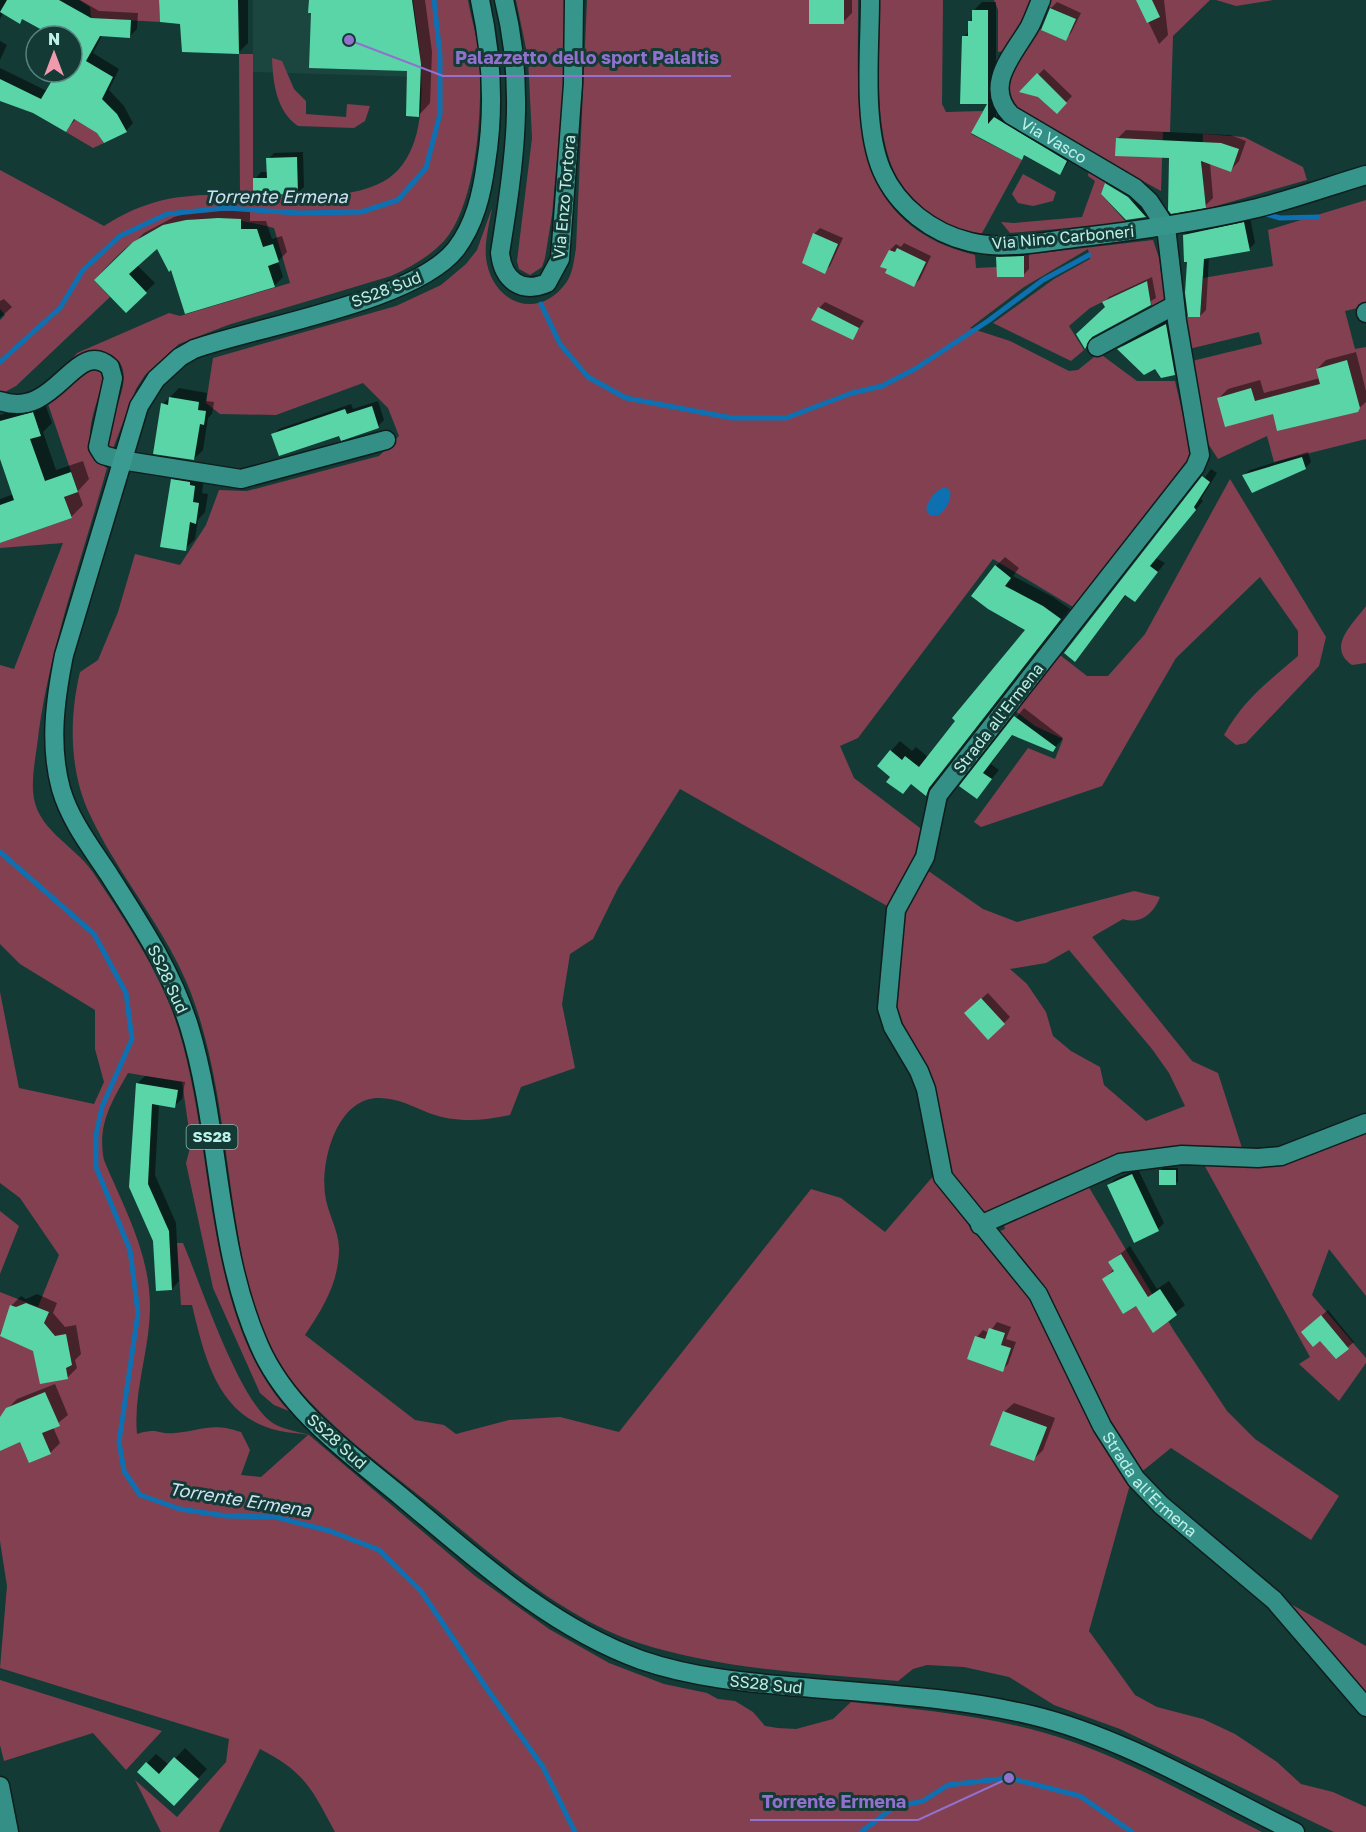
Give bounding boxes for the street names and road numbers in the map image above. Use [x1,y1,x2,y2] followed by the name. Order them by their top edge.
[1017,113,1091,168] street label: Via Vasco
[549,134,579,260] street label: Via Enzo Tortora
[991,221,1135,253] street label: Via Nino Carboneri
[348,267,424,311] street label: SS28 Sud
[949,659,1047,777] street label: Strada all'Ermena
[143,942,193,1016] street label: SS28 Sud
[186,1125,238,1149] road number: SS28
[303,1409,371,1473] street label: SS28 Sud
[1098,1428,1201,1541] street label: Strada all'Ermena
[729,1670,803,1698] street label: SS28 Sud

